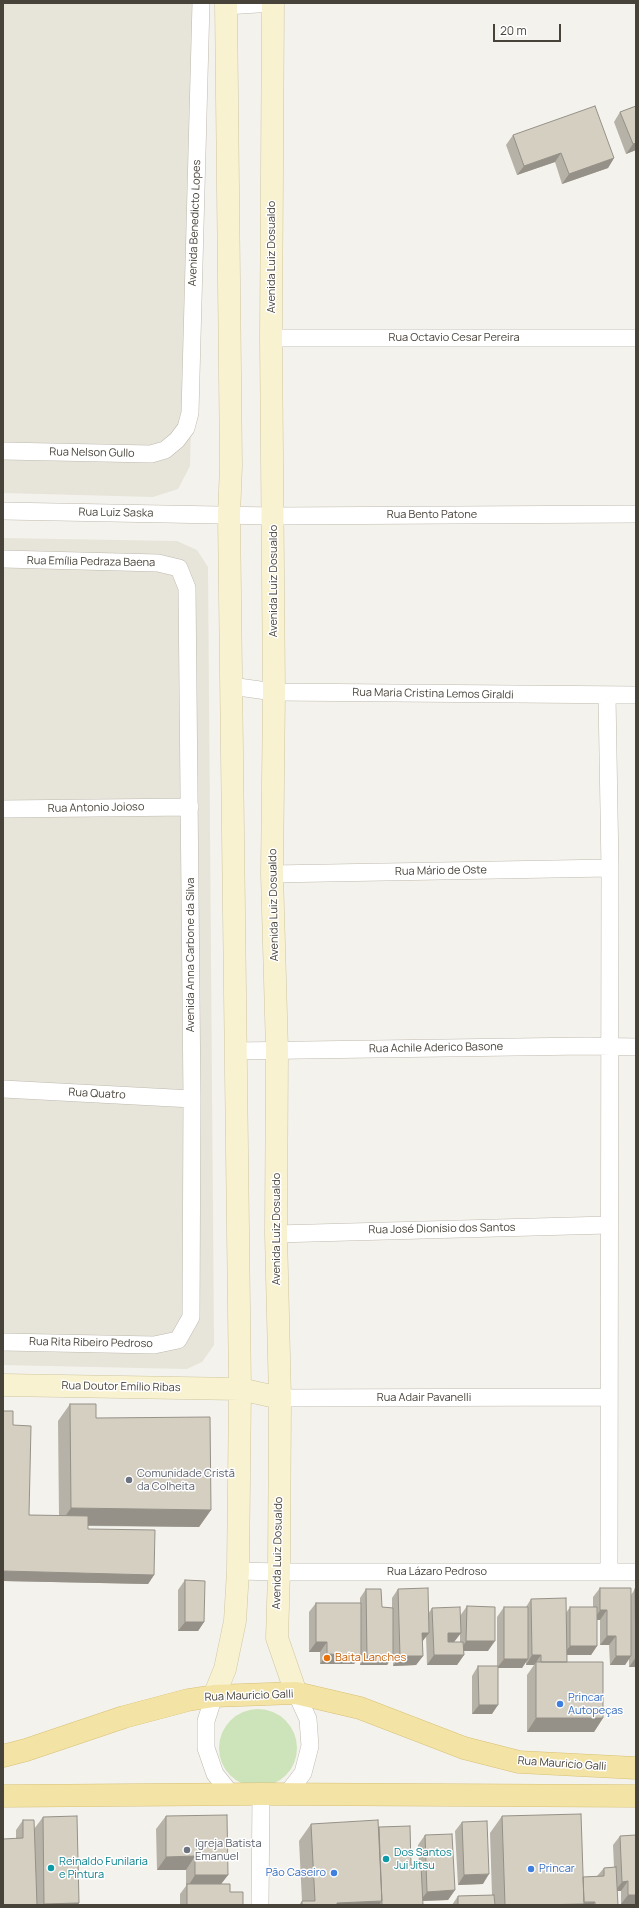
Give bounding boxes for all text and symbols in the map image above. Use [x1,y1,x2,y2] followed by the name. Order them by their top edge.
[495,16,563,42] scale bar
[500,22,527,39] text: 20 m
[186,159,204,287] street label: Avenida Benedicto Lopes
[265,201,279,313] street label: Avenida Luiz Dosualdo
[388,331,520,345] street label: Rua Octavio Cesar Pereira
[49,446,135,460] street label: Rua Nelson Gullo
[79,506,153,520] street label: Rua Luiz Saska
[387,508,477,522] street label: Rua Bento Patone
[267,525,281,637] street label: Avenida Luiz Dosualdo
[27,554,155,570] street label: Rua Emília Pedraza Baena
[352,686,514,702] street label: Rua Maria Cristina Lemos Giraldi
[48,801,144,815] street label: Rua Antonio Joioso
[266,849,282,961] street label: Avenida Luiz Dosualdo
[395,864,487,878] street label: Rua Mário de Oste
[184,878,198,1032] street label: Avenida Anna Carbone da Silva
[369,1040,503,1056] street label: Rua Achile Aderico Basone
[68,1086,126,1102] street label: Rua Quatro
[270,1173,284,1285] street label: Avenida Luiz Dosualdo
[368,1221,516,1237] street label: Rua José Dionísio dos Santos
[29,1335,153,1351] street label: Rua Rita Ribeiro Pedroso
[61,1379,181,1395] street label: Rua Doutor Emílio Ribas
[377,1391,471,1405] street label: Rua Adair Pavanelli
[137,1467,235,1493] place label: Comunidade Cristã da Colheita
[124,1475,134,1485] marker: Comunidade Cristã da Colheita
[270,1497,286,1609] street label: Avenida Luiz Dosualdo
[387,1565,487,1579] street label: Rua Lázaro Pedroso
[335,1651,406,1665] place label: Baita Lanches
[322,1653,332,1663] marker: Baita Lanches
[204,1688,294,1704] street label: Rua Mauricio Galli
[568,1691,623,1717] place label: Princar Autopeças
[555,1699,565,1709] marker: Princar Autopeças
[517,1754,607,1774] street label: Rua Mauricio Galli
[195,1837,262,1863] place label: Igreja Batista Emanuel
[182,1845,192,1855] marker: Igreja Batista Emanuel
[394,1846,452,1872] place label: Dos Santos Jui Jitsu
[381,1854,391,1864] marker: Dos Santos Jui Jitsu
[59,1855,148,1881] place label: Reinaldo Funilaria e Pintura
[539,1862,575,1876] place label: Princar
[46,1863,56,1873] marker: Reinaldo Funilaria e Pintura
[526,1864,536,1874] marker: Princar
[266,1866,326,1880] place label: Pão Caseiro
[329,1868,339,1878] marker: Pão Caseiro

